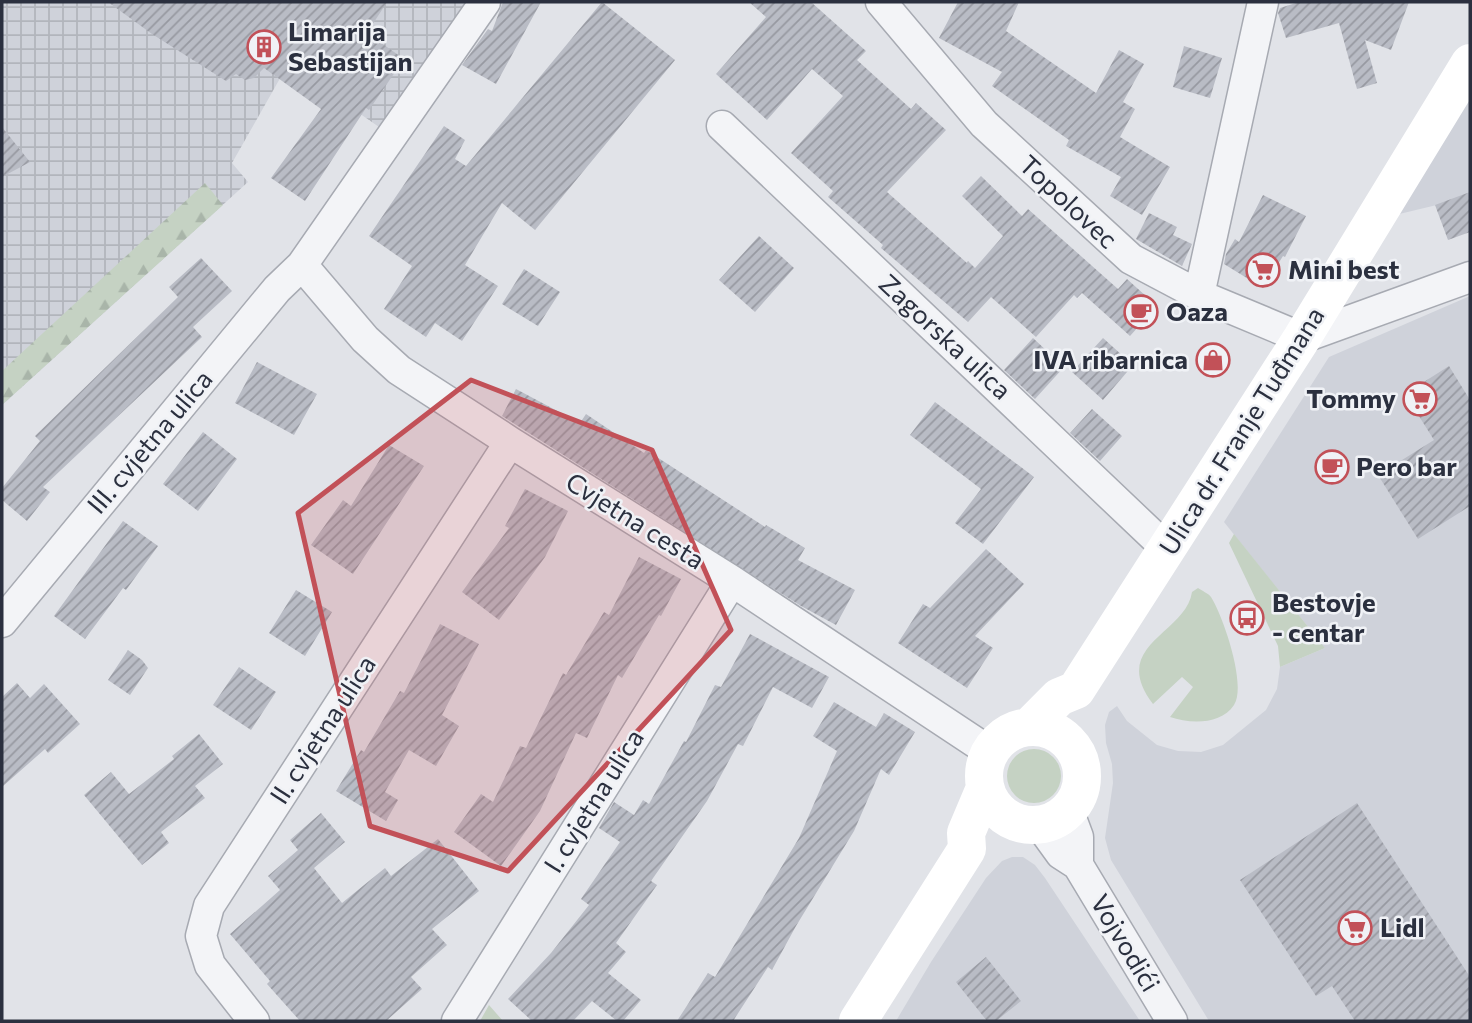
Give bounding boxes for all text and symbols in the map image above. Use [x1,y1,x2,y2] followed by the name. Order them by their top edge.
[288,15,413,76] place label: Limarija Sebastijan
[245,28,283,66] building icon: Limarija Sebastijan
[1014,148,1124,254] street label: Topolovec
[1244,251,1282,289] supermarket icon: Mini best
[1288,253,1400,284] place label: Mini best
[874,267,1018,405] street label: Zagorska ulica
[1122,293,1160,331] cafe icon: Oaza
[1166,295,1228,326] place label: Oaza
[1152,301,1330,560] street label: Ulica dr. Franje Tuđmana
[1194,341,1232,379] shop icon: IVA ribarnica
[1033,343,1188,374] place label: IVA ribarnica
[80,363,218,519] street label: III. cvjetna ulica
[1401,380,1439,418] supermarket icon: Tommy
[1306,382,1396,413] place label: Tommy
[1313,448,1351,486] cafe icon: Pero bar
[1356,450,1457,481] place label: Pero bar
[561,465,711,575] street label: Cvjetna cesta
[1272,586,1376,647] place label: Bestovje - centar
[1228,599,1266,637] bus stop icon: Bestovje - centar
[262,649,381,809] street label: II. cvjetna ulica
[536,723,649,878] street label: I. cvjetna ulica
[1085,888,1167,996] street label: Vojvodići
[1336,909,1374,947] supermarket icon: Lidl
[1380,911,1425,942] place label: Lidl

